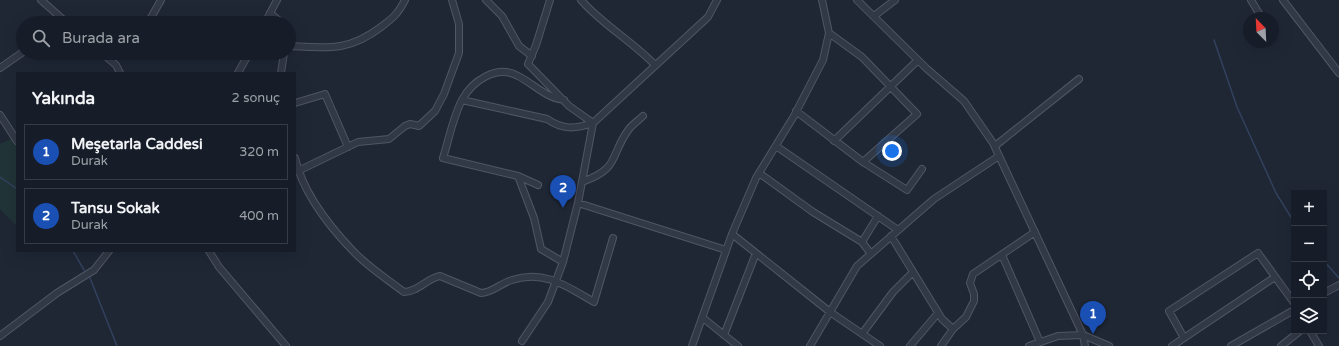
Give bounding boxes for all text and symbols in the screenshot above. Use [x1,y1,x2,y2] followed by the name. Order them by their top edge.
[1243,12,1279,48] north arrow
[16,16,296,60] search box
[30,27,52,49] icon: search
[62,29,140,47] text: Burada ara
[32,88,95,109] text: Yakında
[232,90,280,106] text: 2 sonuç
[71,135,203,153] text: Meşetarla Caddesi
[882,141,902,161] your location
[42,144,50,160] text: 1
[239,144,279,160] text: 320 m
[71,153,108,169] text: Durak
[550,175,576,208] pin: 2
[1291,190,1327,334] map controls
[1291,190,1327,226] button: +
[71,199,160,217] text: Tansu Sokak
[42,208,50,224] text: 2
[239,208,279,224] text: 400 m
[71,217,108,233] text: Durak
[1291,226,1327,262] button: −
[1291,262,1327,298] button: locate
[1291,298,1327,334] button: layers
[1080,301,1106,334] pin: 1

